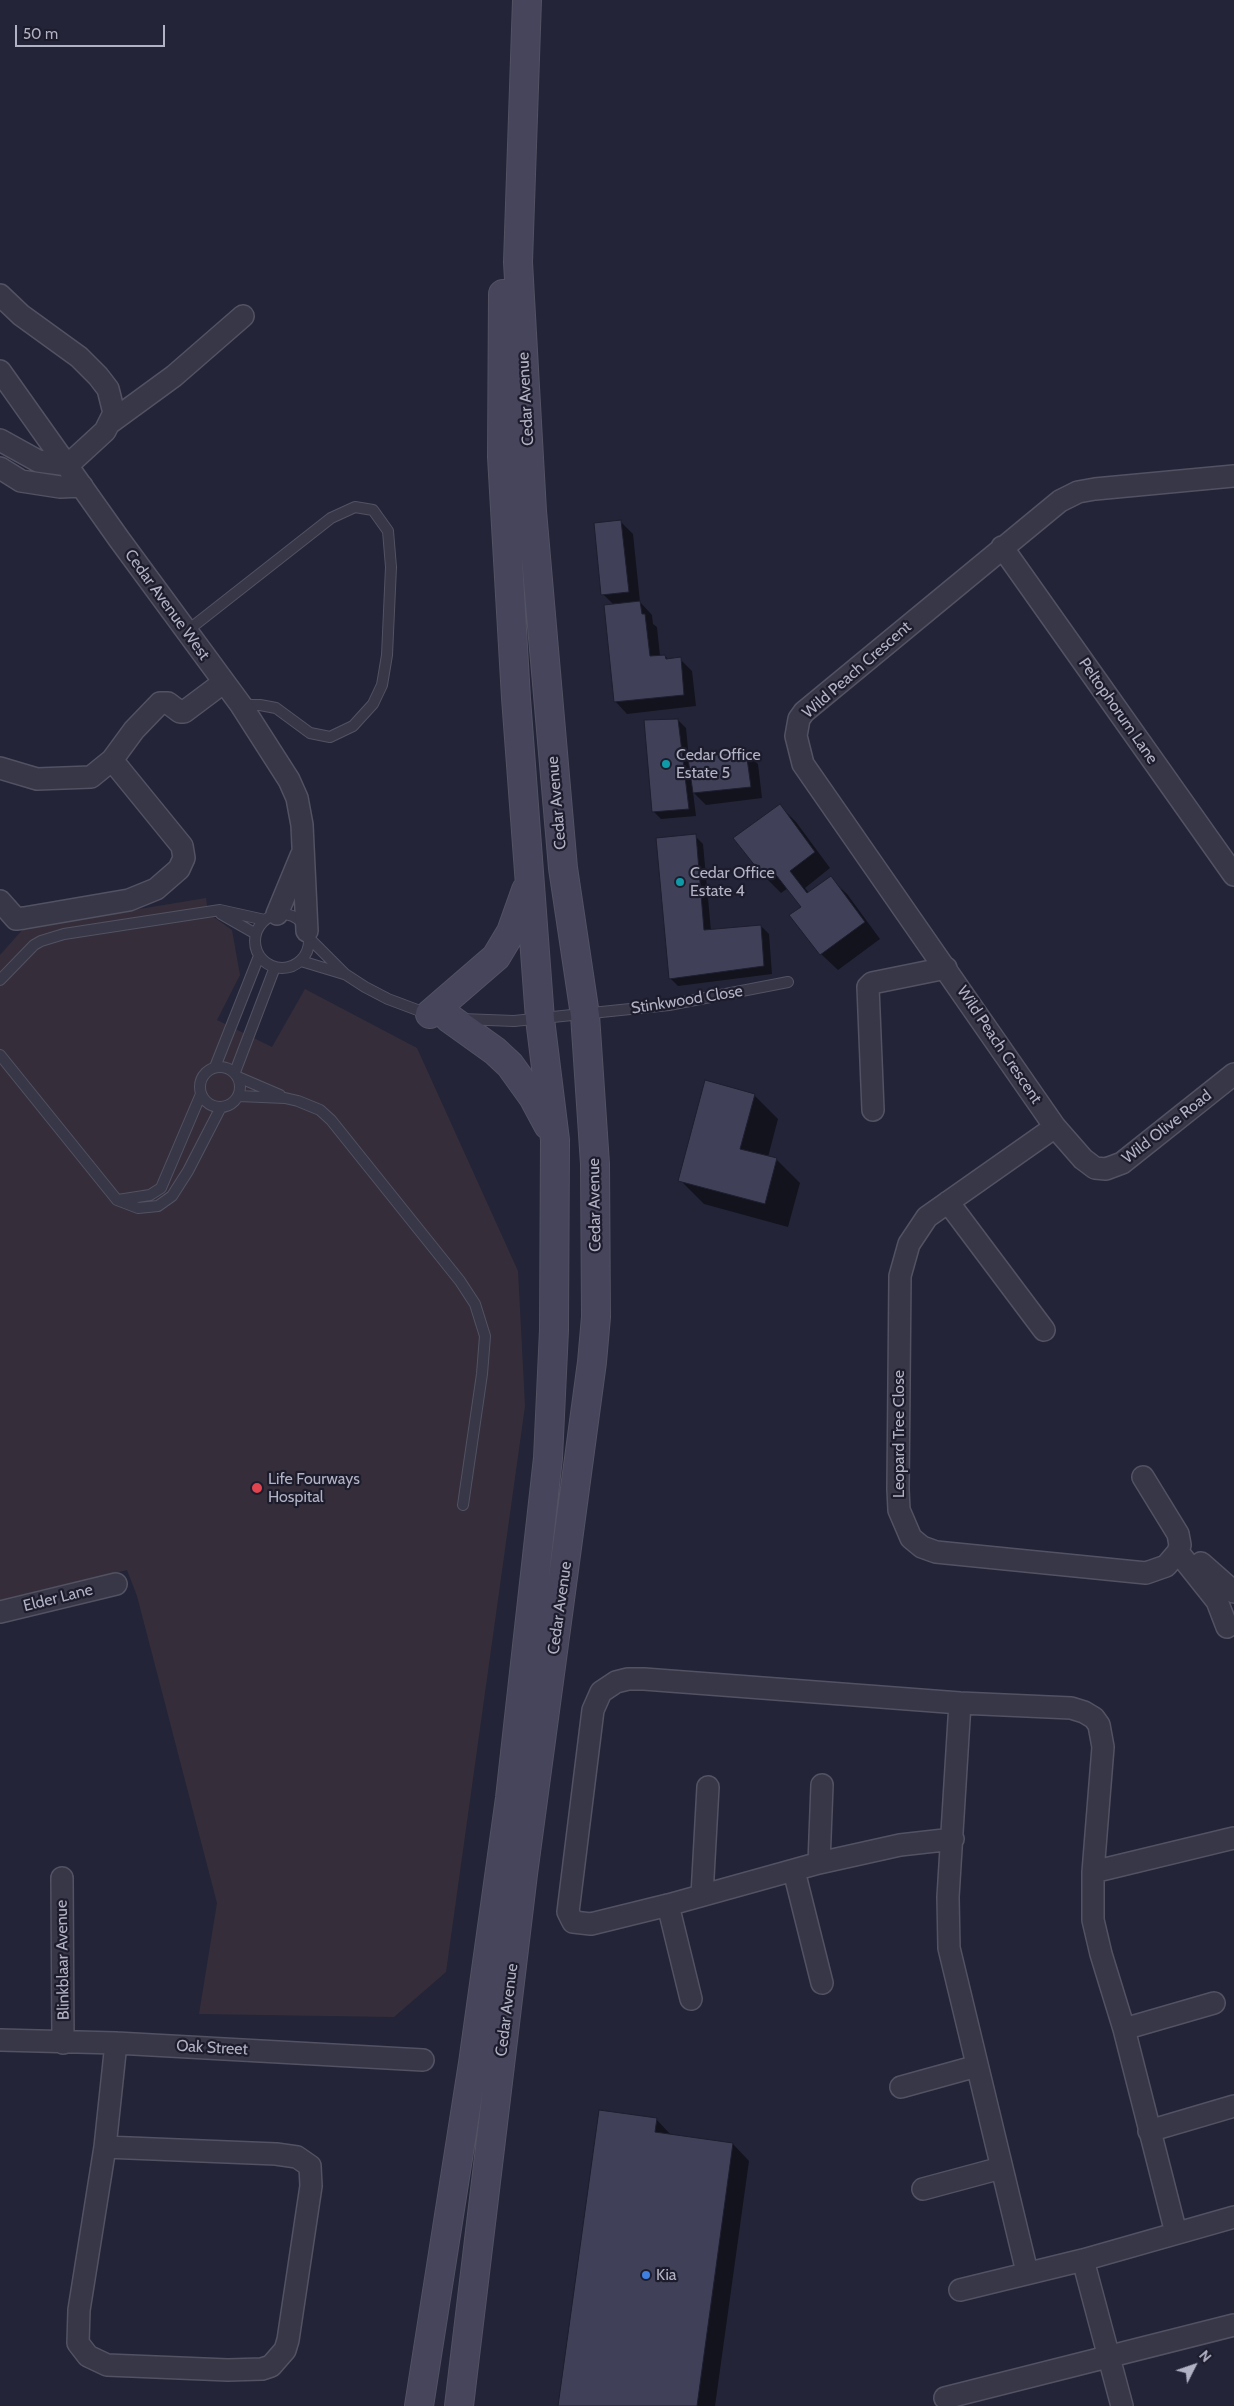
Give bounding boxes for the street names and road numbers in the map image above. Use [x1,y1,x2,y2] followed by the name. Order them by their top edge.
[514,352,538,446] street label: Cedar Avenue
[120,546,214,664] street label: Cedar Avenue West
[799,618,915,722] street label: Wild Peach Crescent
[1074,654,1162,768] street label: Peltophorum Lane
[543,755,571,851] street label: Cedar Avenue
[630,982,744,1018] street label: Stinkwood Close
[952,982,1046,1108] street label: Wild Peach Crescent
[1118,1086,1216,1168] street label: Wild Olive Road
[585,1158,605,1252] street label: Cedar Avenue
[889,1370,909,1498] street label: Leopard Tree Close
[544,1560,576,1656] street label: Cedar Avenue
[21,1580,95,1616] street label: Elder Lane
[52,1900,74,2020] street label: Blinkblaar Avenue
[492,1962,522,2058] street label: Cedar Avenue
[176,2037,248,2059] street label: Oak Street

